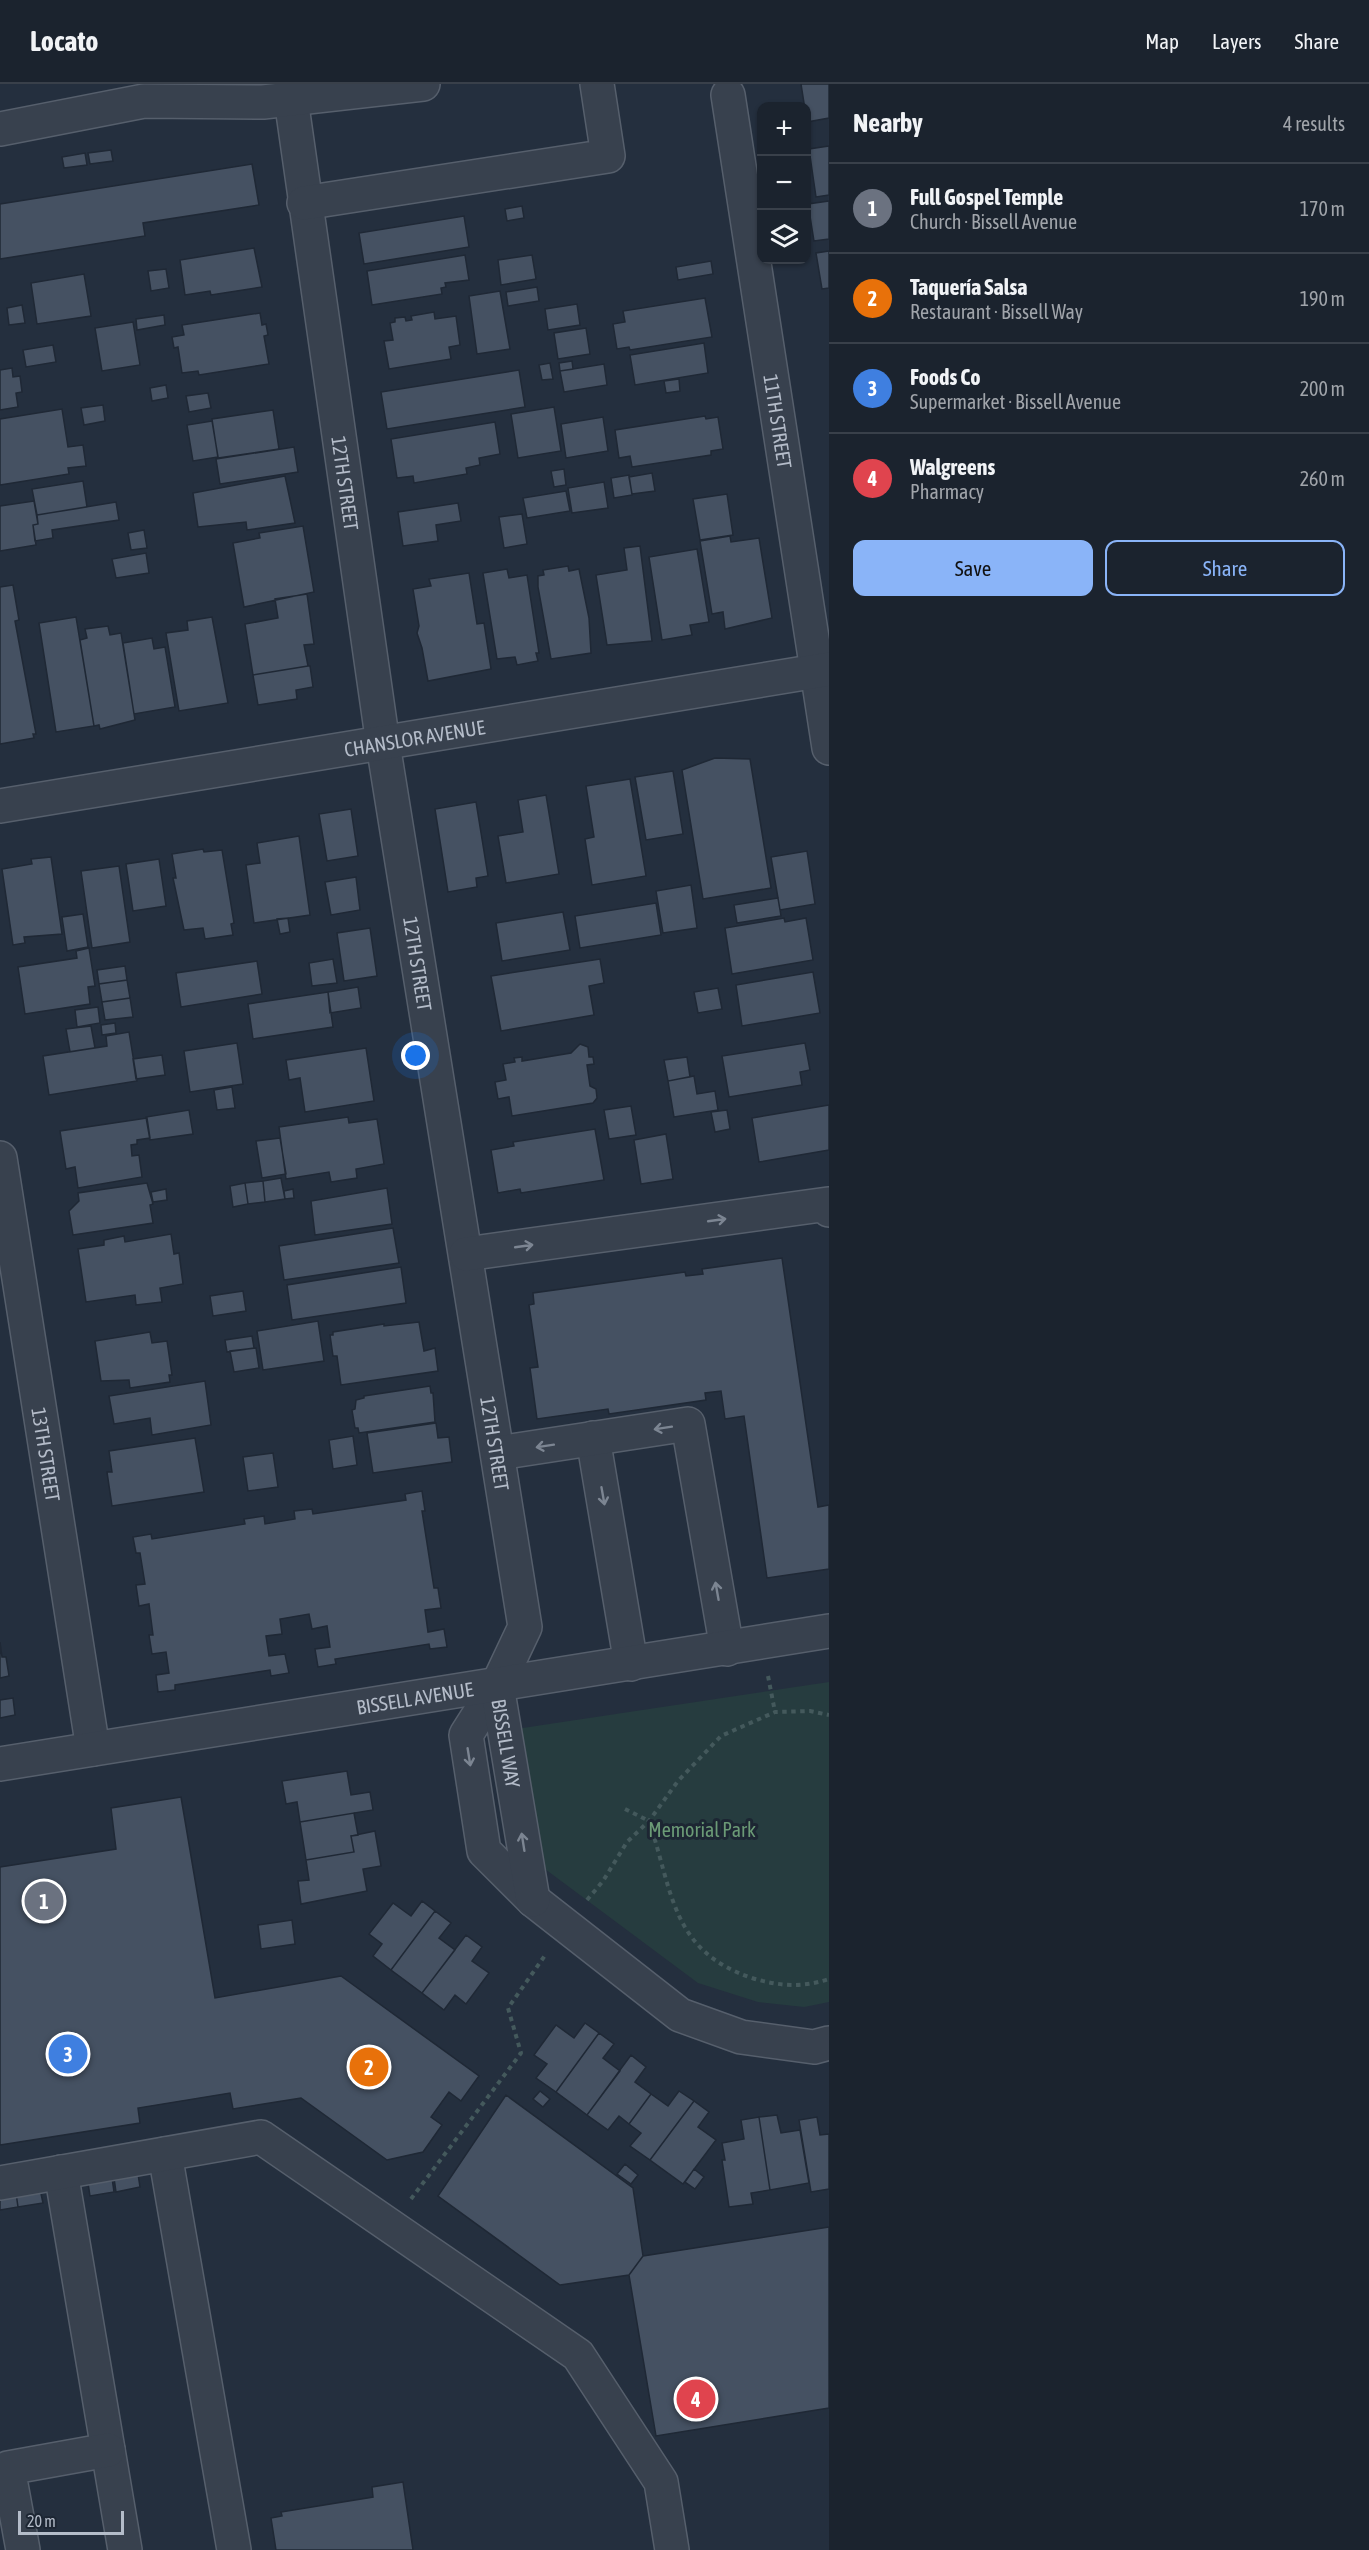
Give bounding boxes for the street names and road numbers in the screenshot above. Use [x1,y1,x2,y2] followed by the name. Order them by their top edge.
[760,372,797,470] street label: 11TH STREET
[328,434,364,532] street label: 12TH STREET
[342,714,487,760] street label: CHANSLOR AVENUE
[399,915,437,1013] street label: 12TH STREET
[477,1395,514,1492] street label: 12TH STREET
[28,1406,65,1503] street label: 13TH STREET
[355,1677,475,1718] street label: BISSELL AVENUE
[488,1697,525,1790] street label: BISSELL WAY

